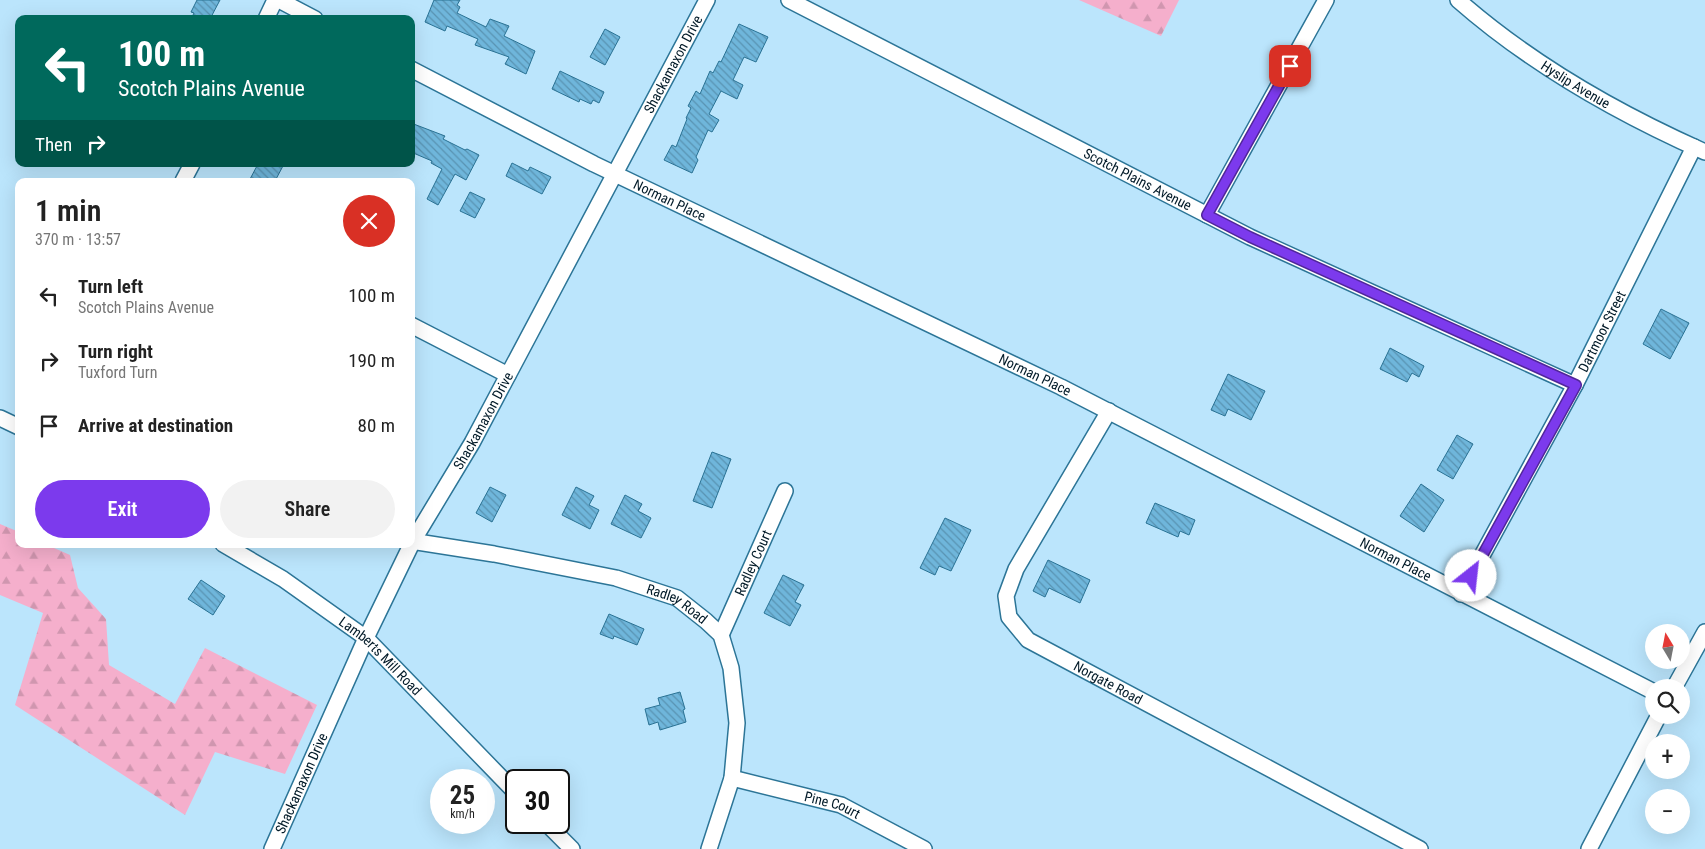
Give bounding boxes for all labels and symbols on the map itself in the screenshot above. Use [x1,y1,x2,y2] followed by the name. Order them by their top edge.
[640,12,706,116] street label: Shackamaxon Drive
[1269,45,1311,87] pin
[1538,58,1613,112] street label: Hyslip Avenue
[1081,145,1195,214] street label: Scotch Plains Avenue
[631,176,709,224] street label: Norman Place
[1575,288,1629,375] street label: Dartmoor Street
[996,351,1074,399] street label: Norman Place
[450,369,516,472] street label: Shackamaxon Drive
[731,527,775,598] street label: Radley Court
[1357,534,1434,584] street label: Norman Place
[1444,549,1496,601] position arrow
[645,581,711,627] street label: Radley Road
[336,614,425,698] street label: Lamberts Mill Road
[1645,624,1690,669] north arrow
[1071,658,1145,708] street label: Norgate Road
[272,730,331,836] street label: Shackamaxon Drive
[505,769,570,834] speed limit sign: 30
[803,788,863,822] street label: Pine Court

